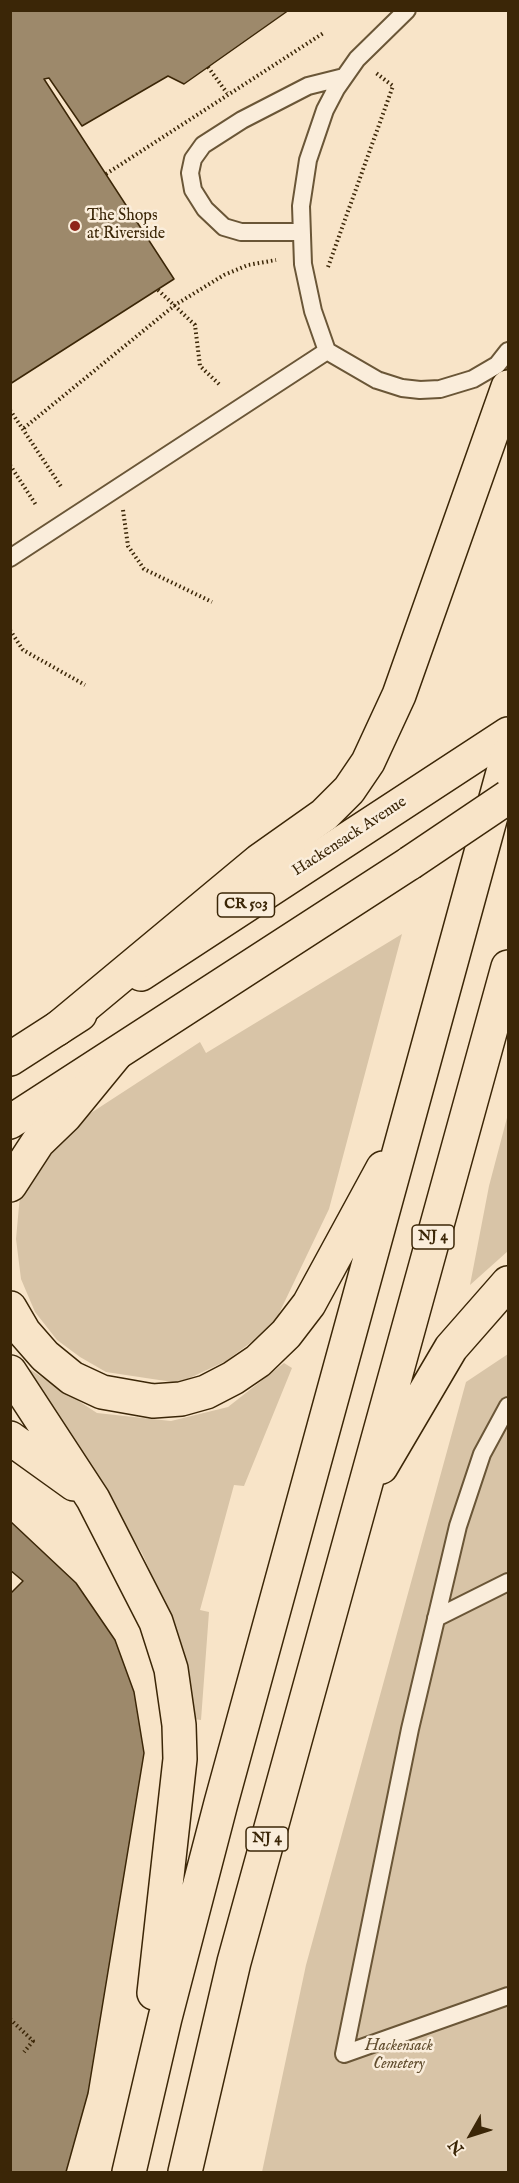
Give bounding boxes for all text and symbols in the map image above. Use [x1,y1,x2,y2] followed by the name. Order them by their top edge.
[87,207,165,245] place label: The Shops at Riverside
[68,219,82,233] marker: The Shops at Riverside
[289,793,411,881] street label: Hackensack Avenue
[218,893,274,917] road number: CR 503
[412,1225,454,1249] road number: NJ 4
[246,1827,288,1851] road number: NJ 4
[365,2037,433,2075] park label: Hackensack Cemetery
[441,2105,501,2165] north arrow
[445,2135,469,2158] text: N

